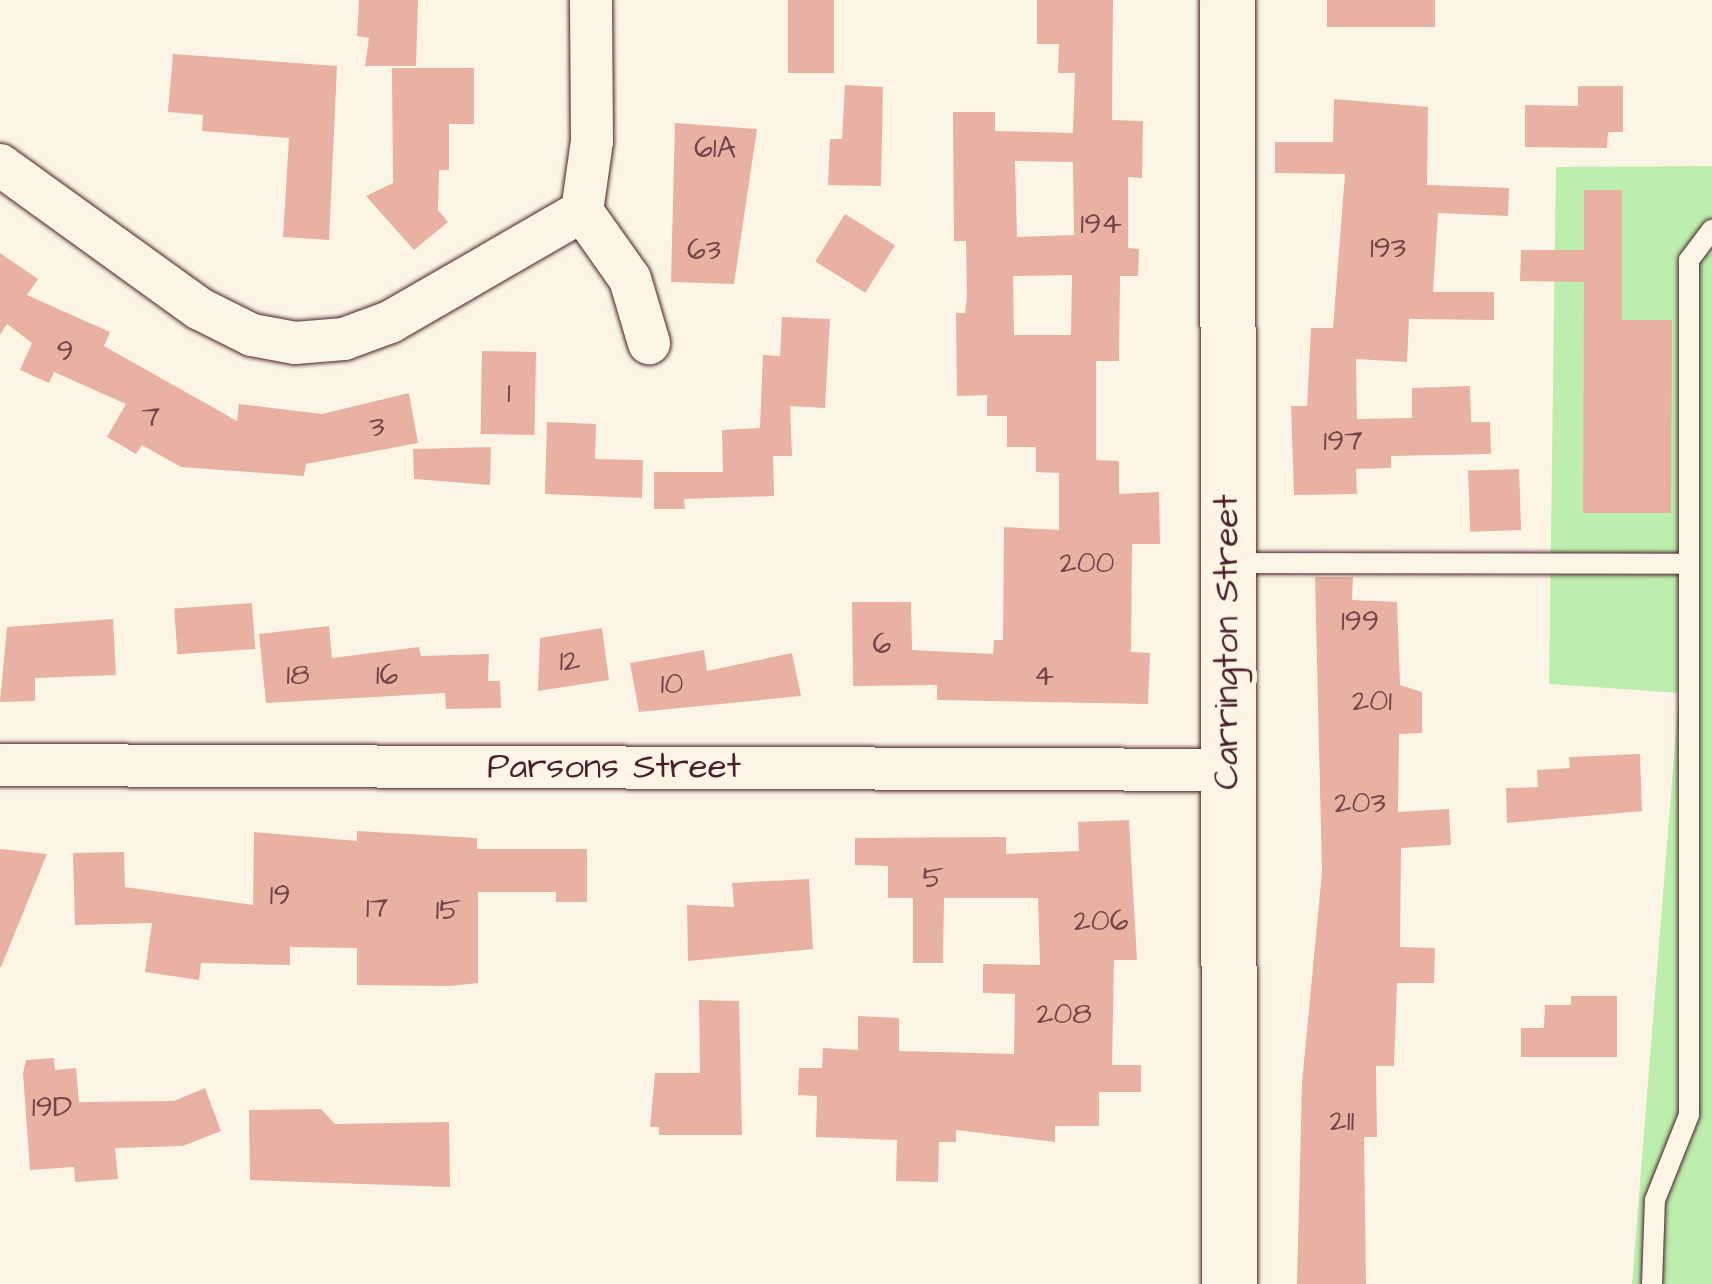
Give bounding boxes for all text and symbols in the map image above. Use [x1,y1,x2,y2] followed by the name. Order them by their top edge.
[694,130,736,166] house number: 61A
[1080,206,1122,242] house number: 194
[1370,230,1406,266] house number: 193
[687,232,721,268] house number: 63
[56,333,74,369] house number: 9
[507,375,511,411] house number: 1
[142,399,160,435] house number: 7
[369,409,385,445] house number: 3
[1323,423,1363,459] house number: 197
[1206,494,1248,790] street label: Carrington Street
[1059,545,1115,581] house number: 200
[1341,603,1379,639] house number: 199
[873,626,891,662] house number: 6
[559,643,581,679] house number: 12
[286,657,310,693] house number: 18
[376,657,398,693] house number: 16
[1034,658,1054,694] house number: 4
[661,666,683,702] house number: 10
[1352,683,1392,719] house number: 201
[487,746,741,788] street label: Parsons Street
[1334,785,1386,821] house number: 203
[922,860,944,896] house number: 5
[270,877,290,913] house number: 19
[366,890,388,926] house number: 17
[435,892,461,928] house number: 15
[1074,903,1128,939] house number: 206
[1036,996,1092,1032] house number: 208
[32,1089,72,1125] house number: 19D
[1330,1103,1354,1139] house number: 211

